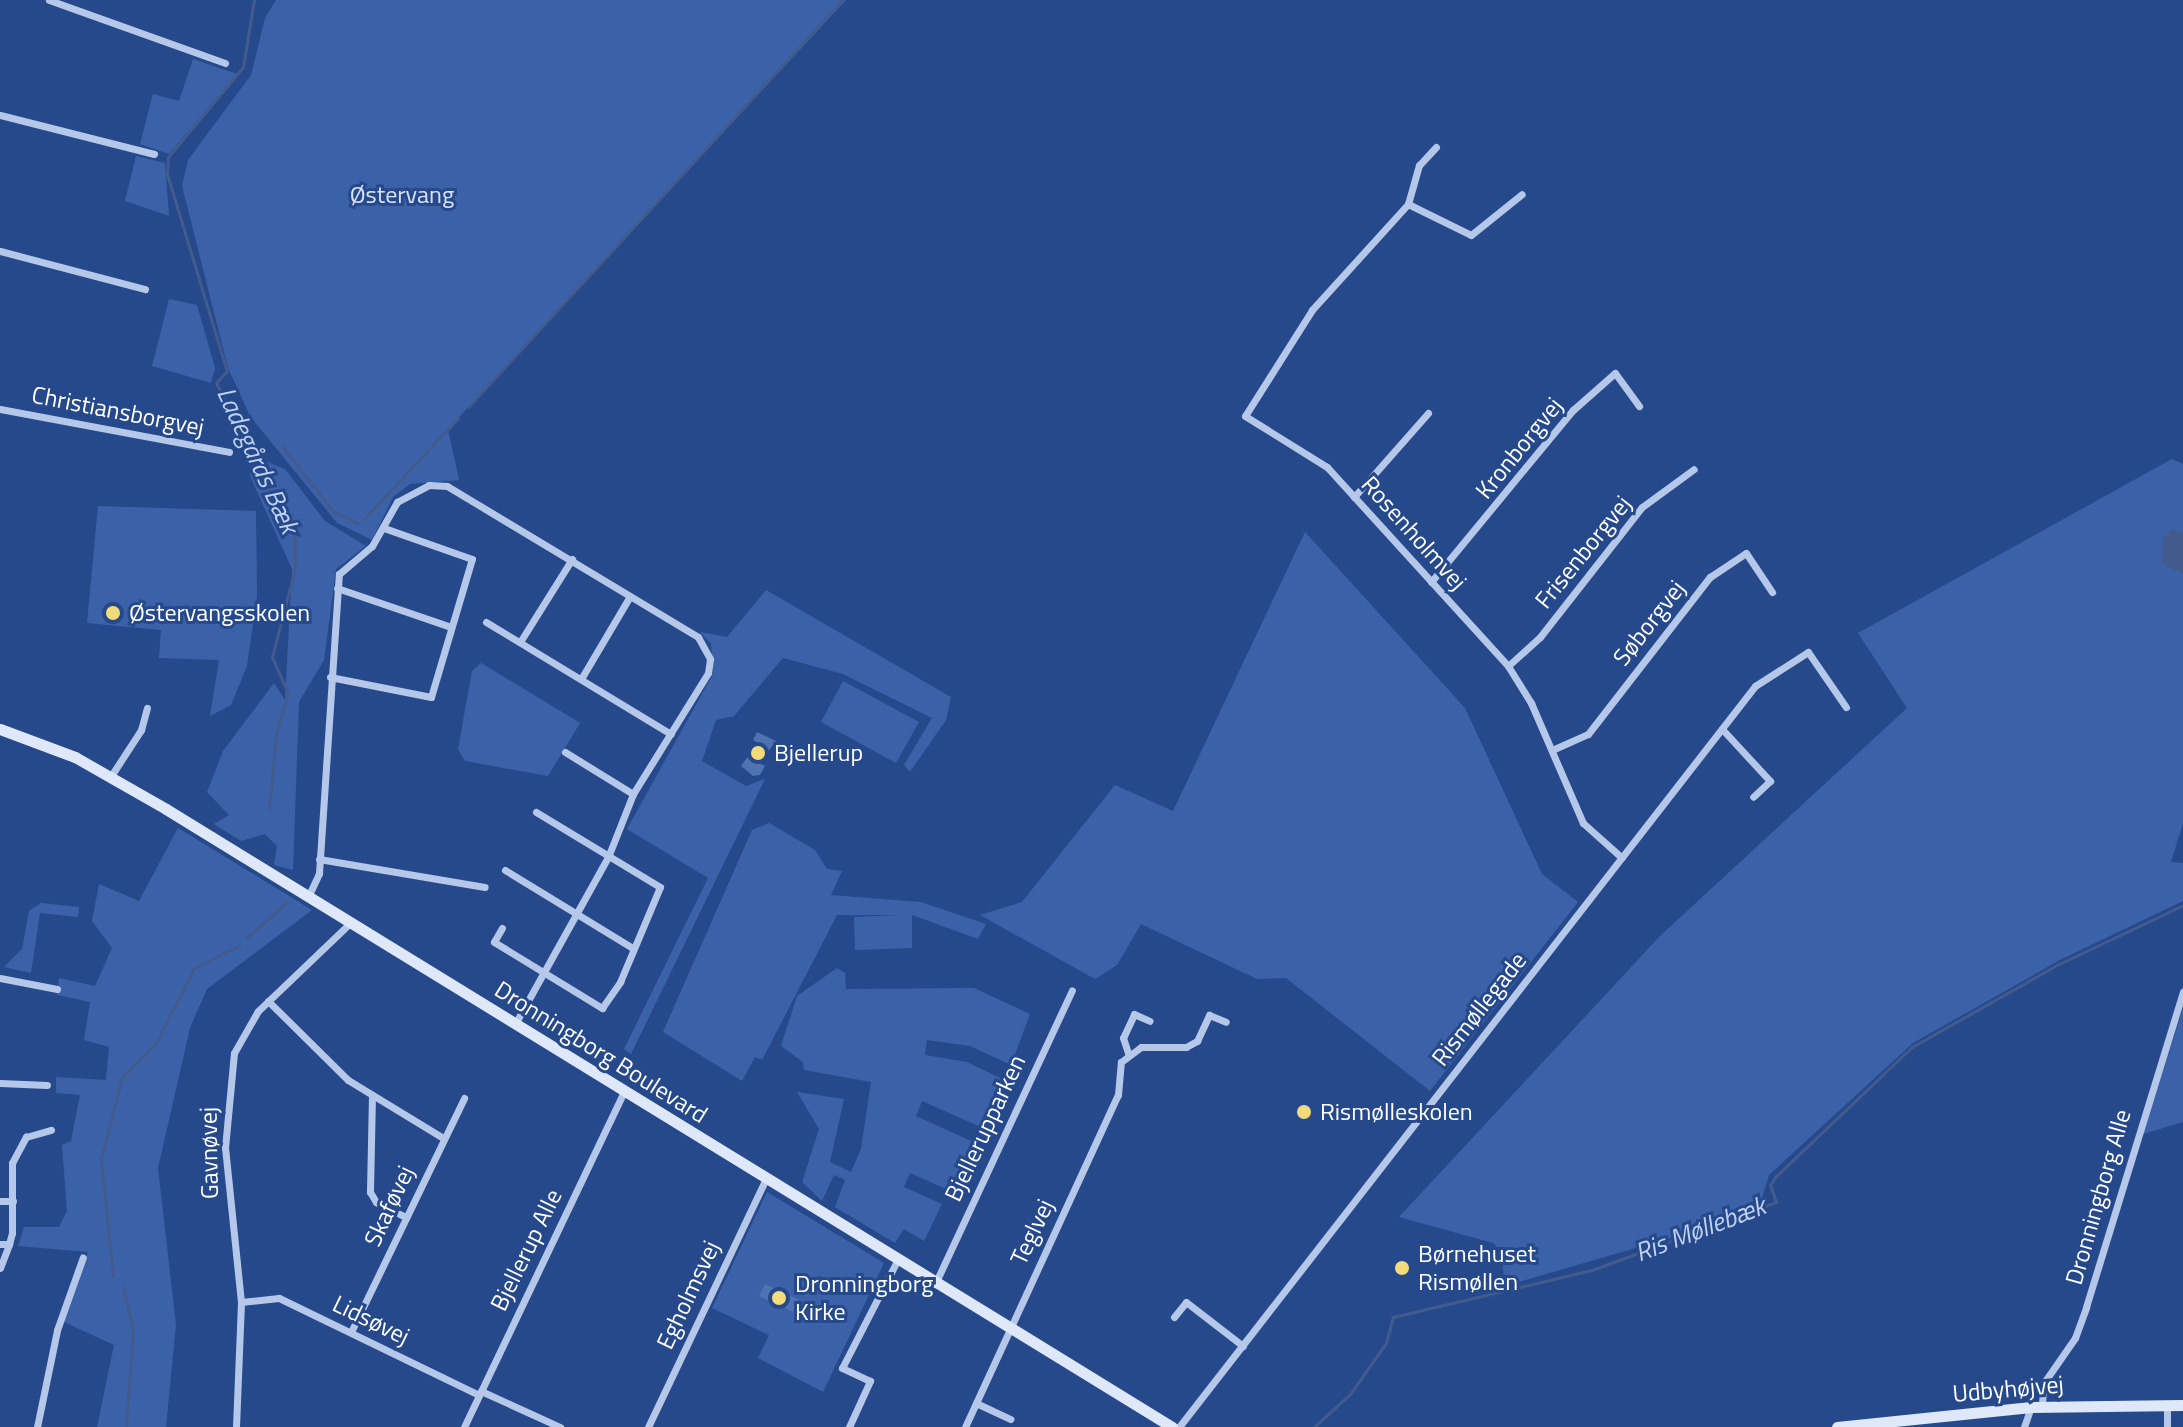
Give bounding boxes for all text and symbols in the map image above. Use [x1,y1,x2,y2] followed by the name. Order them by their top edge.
[350,181,454,209] park label: Østervang
[29,380,207,442] street label: Christiansborgvej
[210,382,306,538] water label: Ladegårds Bæk
[1470,392,1568,504] street label: Kronborgvej
[1355,470,1473,596] street label: Rosenholmvej
[1529,490,1637,614] street label: Frisenborgvej
[1607,575,1691,671] street label: Søborgvej
[129,599,310,627] place label: Østervangsskolen
[104,604,122,622] marker: Østervangsskolen
[774,739,863,767] place label: Bjellerup
[749,744,767,762] marker: Bjellerup
[1426,946,1532,1072] street label: Rismøllegade
[489,975,713,1129] street label: Dronningborg Boulevard
[939,1050,1031,1206] street label: Bjellerupparken
[1320,1098,1473,1126] place label: Rismølleskolen
[1295,1103,1313,1121] marker: Rismølleskolen
[2059,1106,2137,1288] street label: Dronningborg Alle
[194,1107,224,1199] street label: Gavnøvej
[358,1161,420,1251] street label: Skaføvej
[484,1184,568,1316] street label: Bjellerup Alle
[1630,1190,1770,1268] water label: Ris Møllebæk
[1004,1195,1060,1269] street label: Teglvej
[650,1236,726,1354] street label: Egholmsvej
[1418,1240,1536,1296] place label: Børnehuset Rismøllen
[1393,1259,1411,1277] marker: Børnehuset Rismøllen
[795,1270,933,1326] place label: Dronningborg Kirke
[328,1289,414,1351] street label: Lidsøvej
[770,1289,788,1307] marker: Dronningborg Kirke
[1951,1370,2065,1408] street label: Udbyhøjvej

